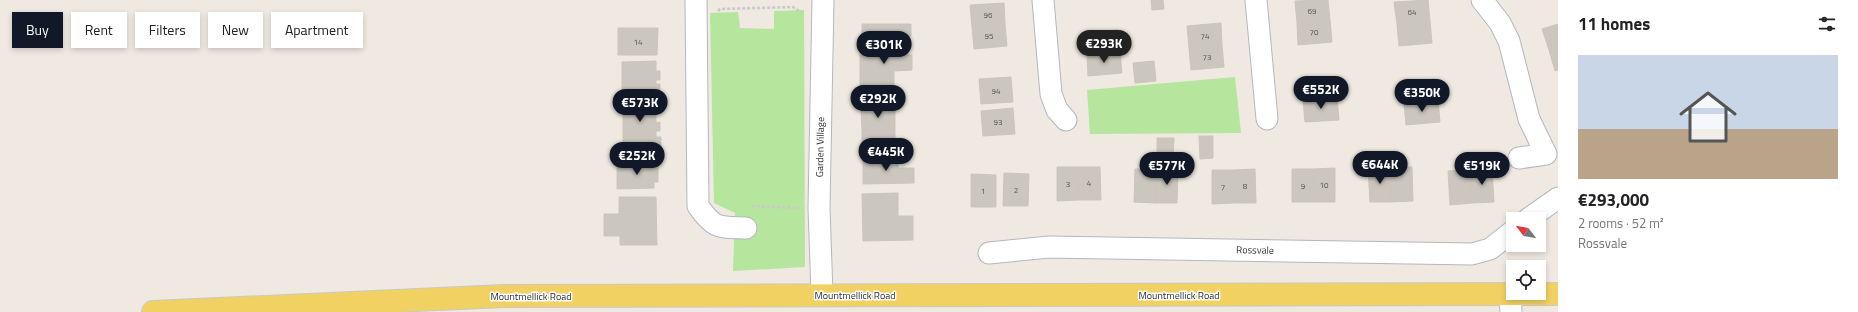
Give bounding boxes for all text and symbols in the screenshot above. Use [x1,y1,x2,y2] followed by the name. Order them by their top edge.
[1308,5,1317,17] house number: 69
[1408,6,1417,18] house number: 64
[984,9,993,21] house number: 96
[1578,11,1650,37] text: 11 homes
[12,12,63,48] chip: Buy
[71,12,127,48] chip: Rent
[135,12,200,48] chip: Filters
[208,12,263,48] chip: New
[271,12,363,48] chip: Apartment
[1816,13,1838,35] icon: filters
[1310,26,1319,38] house number: 70
[985,30,994,42] house number: 95
[1076,30,1132,64] pin: €293K
[1201,30,1210,42] house number: 74
[856,31,912,65] pin: €301K
[1086,33,1122,53] text: €293K
[866,34,902,54] text: €301K
[634,36,643,48] house number: 14
[1203,51,1211,63] house number: 73
[1293,76,1349,110] pin: €552K
[1303,79,1339,99] text: €552K
[1394,79,1450,113] pin: €350K
[1672,81,1744,153] icon: home
[1404,82,1440,102] text: €350K
[850,85,906,119] pin: €292K
[992,85,1001,97] house number: 94
[860,88,896,108] text: €292K
[612,89,668,123] pin: €573K
[622,92,658,112] text: €573K
[994,116,1002,128] house number: 93
[812,117,828,177] street label: Garden Village
[858,138,914,172] pin: €445K
[868,141,904,161] text: €445K
[609,142,665,176] pin: €252K
[619,145,655,165] text: €252K
[1352,151,1408,185] pin: €644K
[1139,152,1195,186] pin: €577K
[1454,152,1510,186] pin: €519K
[1362,154,1398,174] text: €644K
[1149,155,1185,175] text: €577K
[1464,155,1500,175] text: €519K
[1087,177,1092,189] house number: 4
[1066,178,1070,190] house number: 3
[1320,179,1329,191] house number: 10
[1243,180,1248,192] house number: 8
[1301,180,1306,192] house number: 9
[1221,181,1225,193] house number: 7
[1014,184,1018,196] house number: 2
[981,185,985,197] house number: 1
[1578,187,1649,213] text: €293,000
[1506,212,1546,252] north arrow
[1506,212,1546,300] map controls
[1578,213,1664,233] text: 2 rooms · 52 m²
[1578,233,1627,253] text: Rossvale
[1236,242,1274,258] street label: Rossvale
[1506,260,1546,300] button: locate
[814,288,896,303] street label: Mountmellick Road
[1138,288,1220,303] street label: Mountmellick Road
[490,289,572,304] street label: Mountmellick Road

